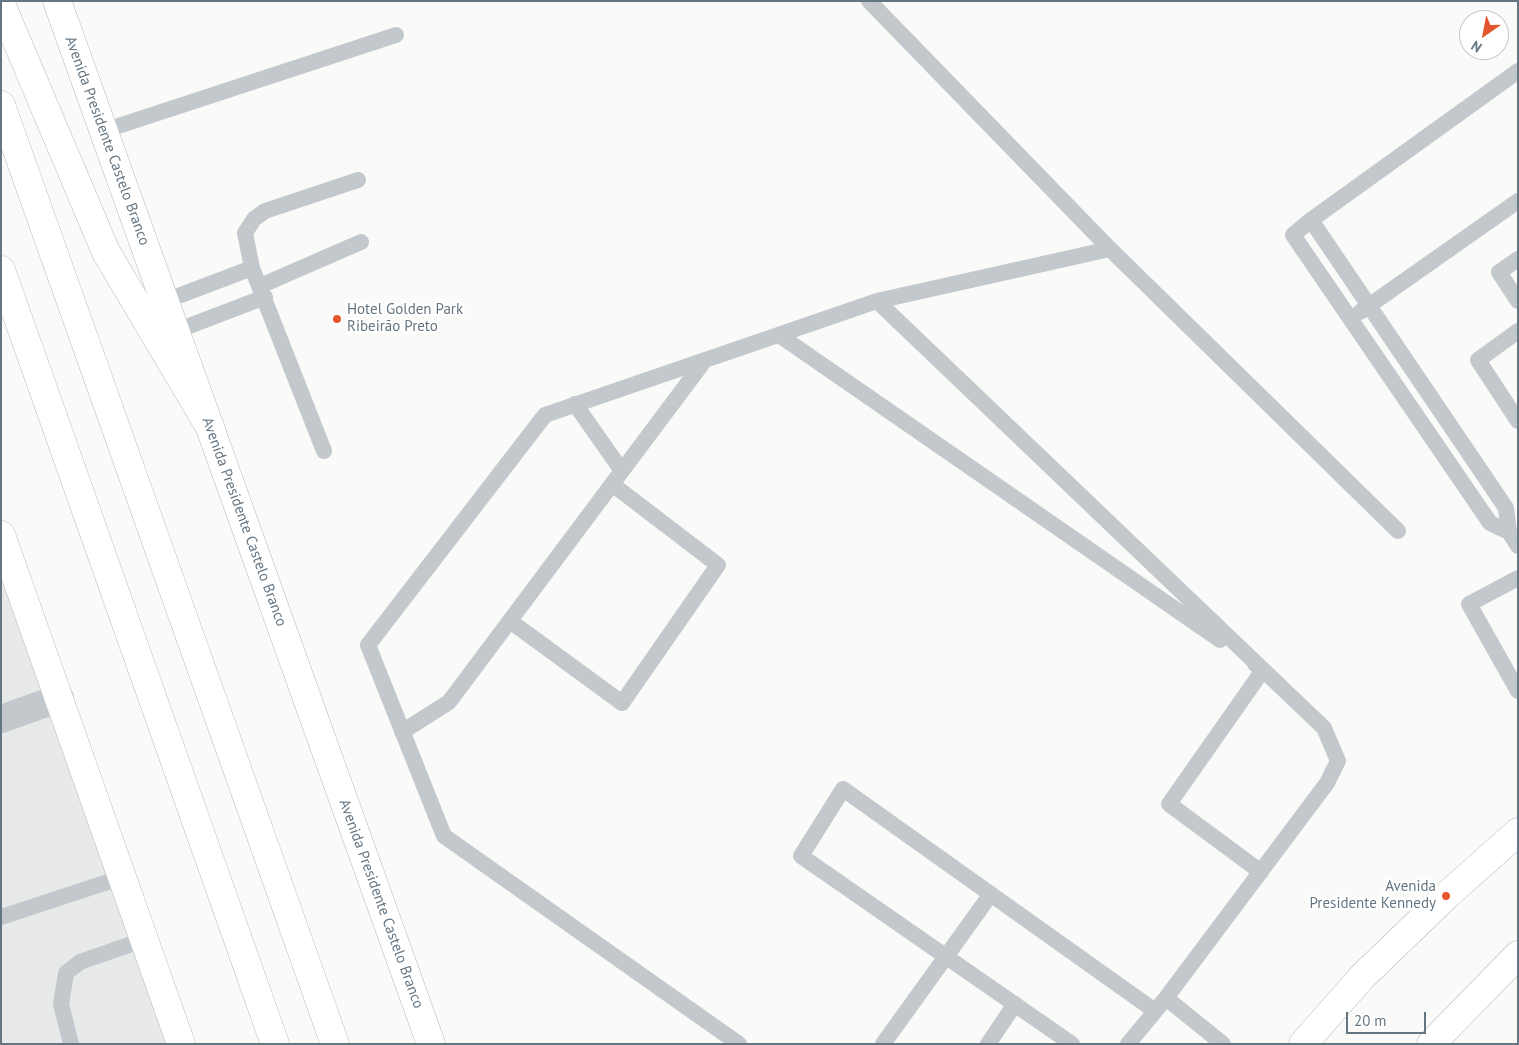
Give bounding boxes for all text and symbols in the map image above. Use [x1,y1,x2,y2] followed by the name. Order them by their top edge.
[1459,10,1509,60] north arrow
[61,34,153,248] street label: Avenida Presidente Castelo Branco
[1468,37,1485,57] text: N
[347,301,463,336] place label: Hotel Golden Park Ribeirão Preto
[331,313,343,325] marker: Hotel Golden Park Ribeirão Preto
[198,415,290,629] street label: Avenida Presidente Castelo Branco
[335,797,427,1011] street label: Avenida Presidente Castelo Branco
[1310,878,1436,913] place label: Avenida Presidente Kennedy
[1440,890,1452,902] marker: Avenida Presidente Kennedy
[1349,1002,1429,1034] scale bar
[1354,1011,1387,1030] text: 20 m

